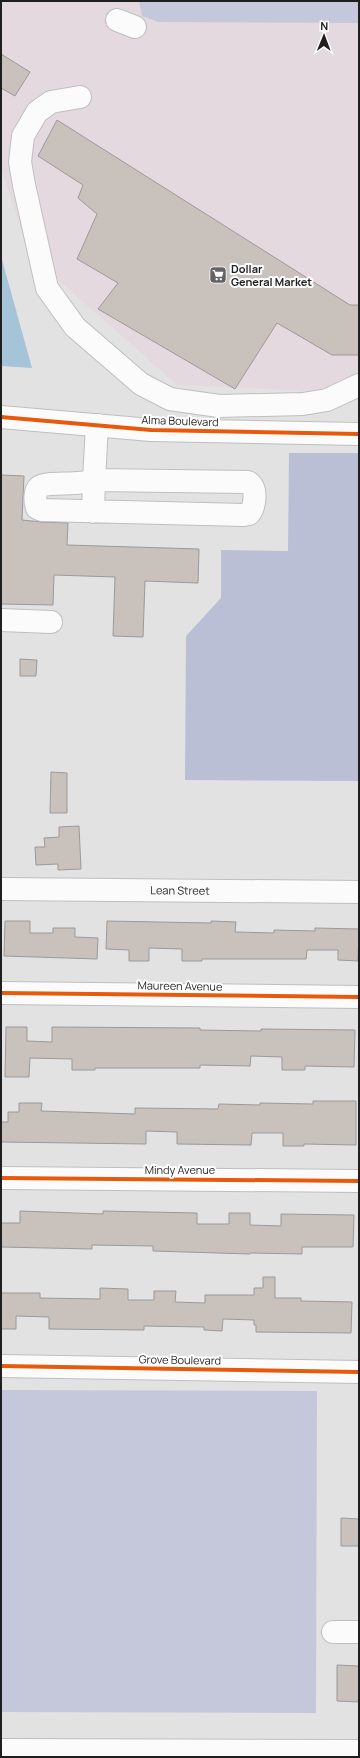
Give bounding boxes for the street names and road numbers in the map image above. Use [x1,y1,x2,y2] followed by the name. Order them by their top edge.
[141,412,219,429] street label: Alma Boulevard
[150,882,210,898] street label: Lean Street
[137,977,223,994] street label: Maureen Avenue
[145,1162,216,1177] street label: Mindy Avenue
[139,1351,221,1368] street label: Grove Boulevard

